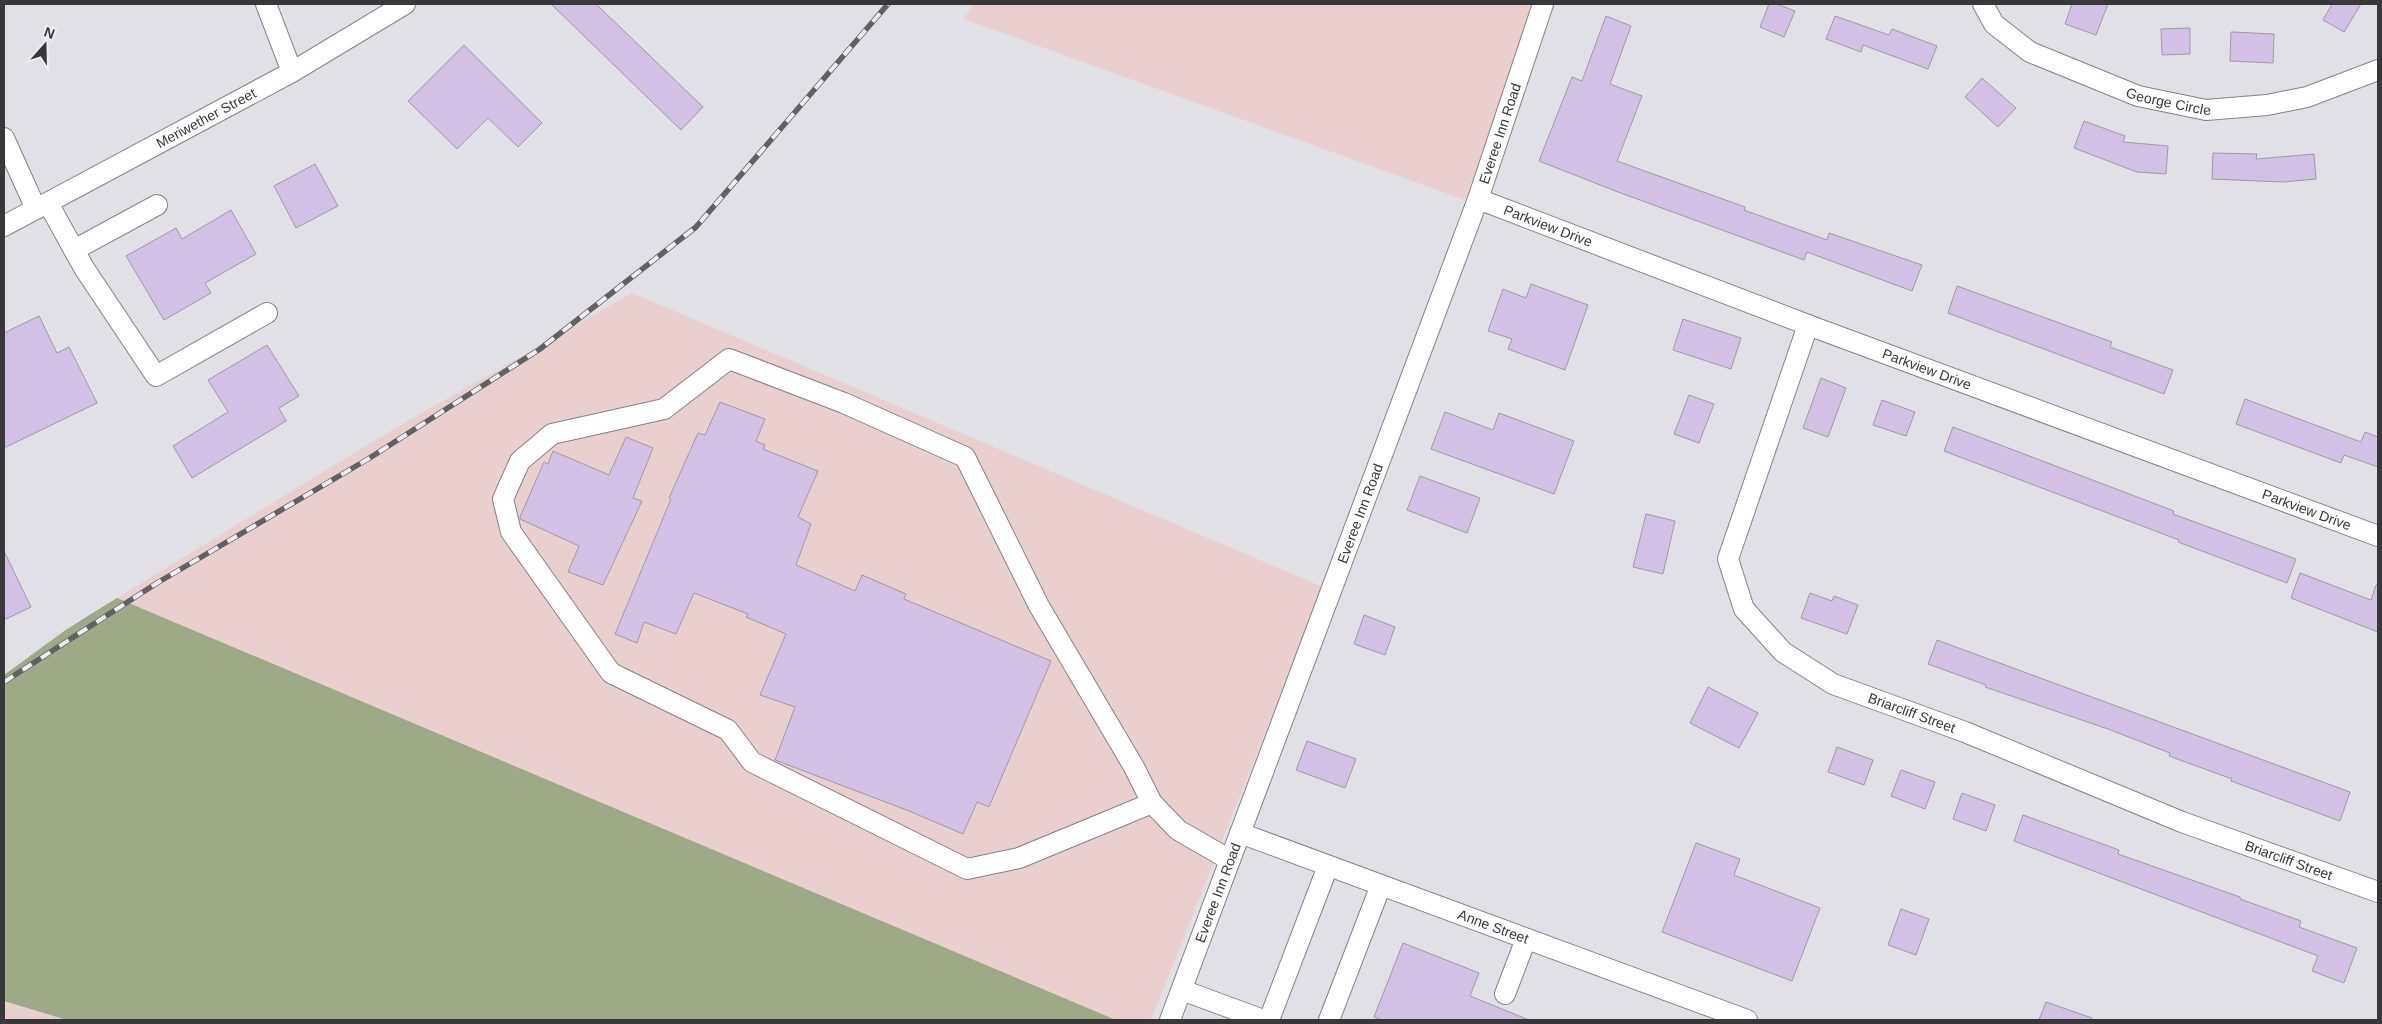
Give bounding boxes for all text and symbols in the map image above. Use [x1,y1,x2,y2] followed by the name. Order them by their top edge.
[20,20,70,70] north arrow
[42,24,57,42] text: N
[1476,81,1524,186] street label: Everee Inn Road
[2124,84,2212,118] street label: George Circle
[153,85,259,151] street label: Meriwether Street
[1502,202,1595,250] street label: Parkview Drive
[1880,345,1974,393] street label: Parkview Drive
[1334,461,1386,566] street label: Everee Inn Road
[2260,486,2353,533] street label: Parkview Drive
[1866,689,1958,736] street label: Briarcliff Street
[2243,837,2335,883] street label: Briarcliff Street
[1192,841,1244,945] street label: Everee Inn Road
[1456,906,1531,947] street label: Anne Street

